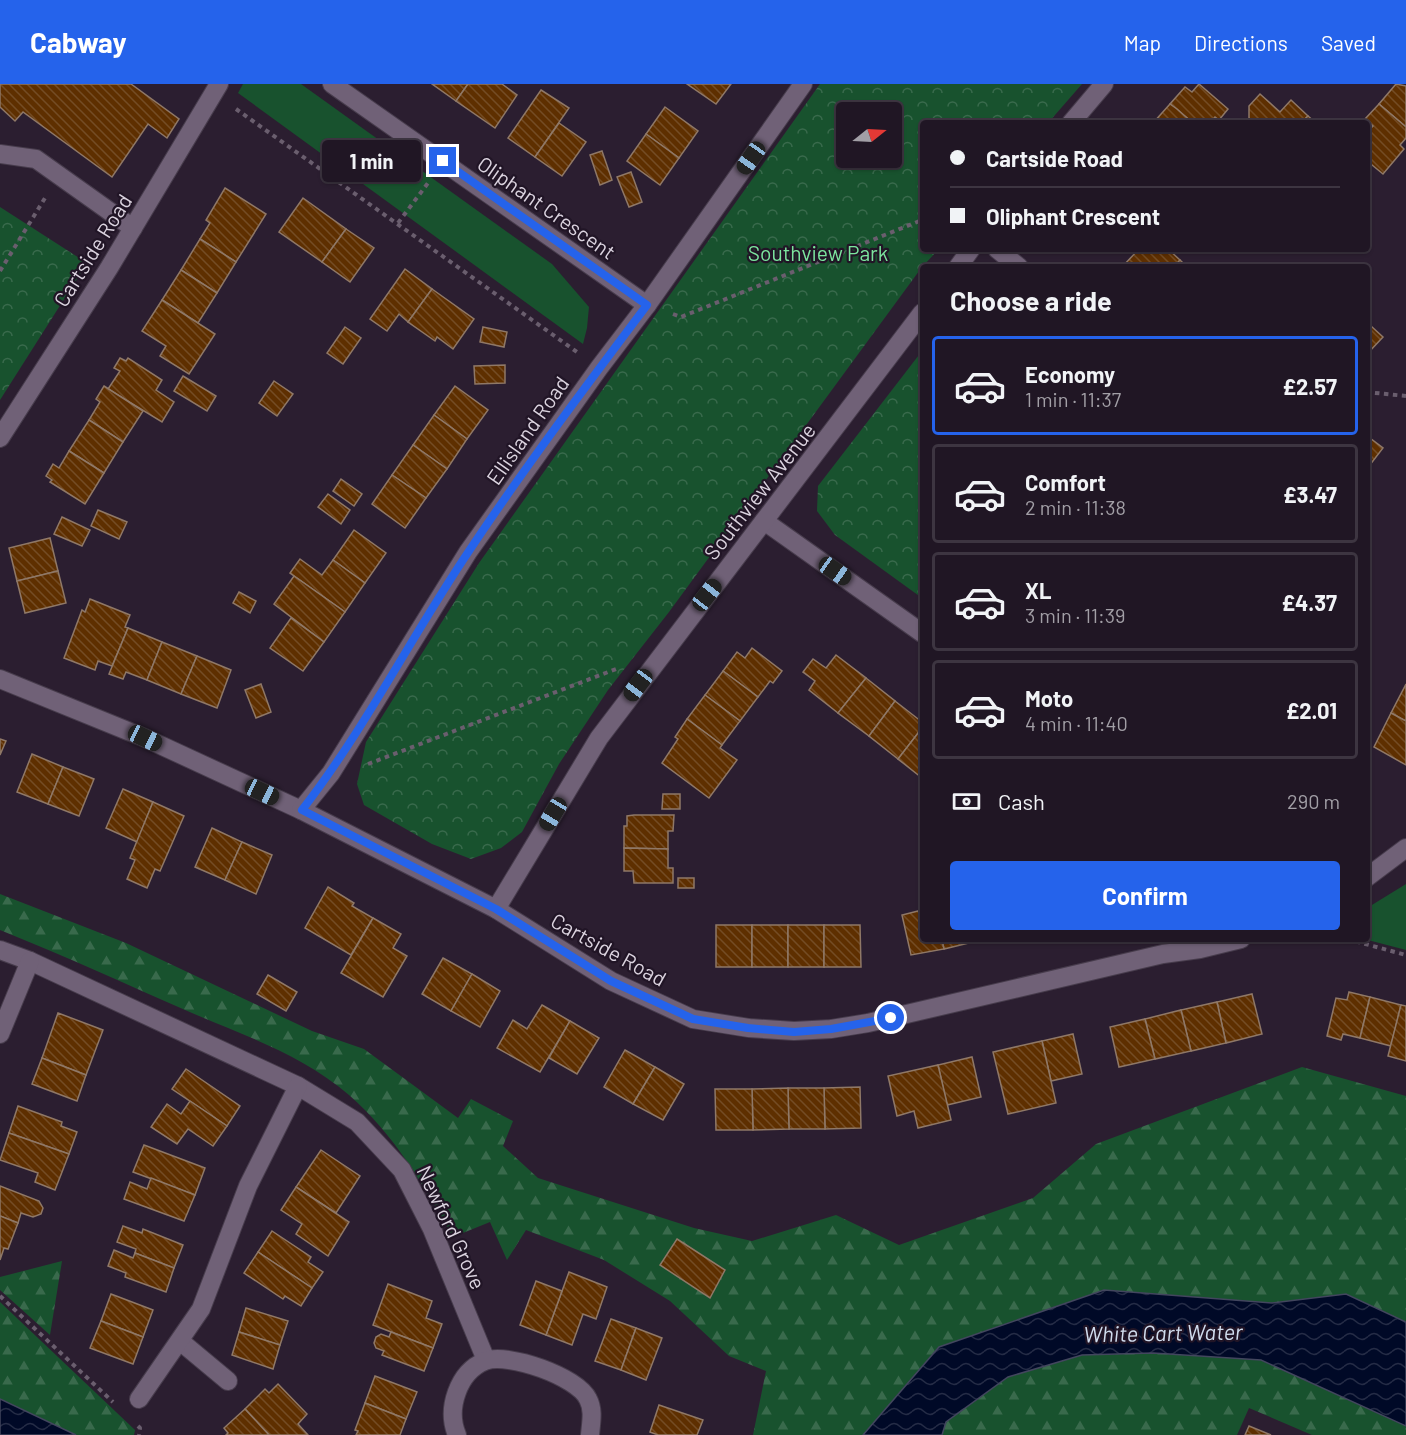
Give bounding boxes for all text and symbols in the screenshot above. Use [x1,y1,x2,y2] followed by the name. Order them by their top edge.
[30,25,127,59] text: Cabway
[1124,30,1161,55] text: Map
[1194,30,1288,55] text: Directions
[1321,30,1376,55] text: Saved
[836,102,902,168] north arrow
[836,102,902,168] map controls
[733,138,769,178] car
[323,140,422,182] callout: 1 min
[986,145,1123,171] text: Cartside Road
[429,147,456,174] route end
[350,149,393,173] text: 1 min
[473,150,621,264] street label: Oliphant Crescent
[48,189,136,311] street label: Cartside Road
[986,203,1160,229] text: Oliphant Crescent
[748,240,888,265] park label: Southview Park
[950,284,1112,316] text: Choose a ride
[953,359,1007,413] icon: car
[1025,361,1115,387] text: Economy
[480,371,574,489] street label: Ellisland Road
[1282,373,1337,399] text: £2.57
[1025,387,1121,411] text: 1 min · 11:37
[698,418,820,564] street label: Southview Avenue
[953,467,1007,521] icon: car
[1025,469,1106,495] text: Comfort
[1283,481,1337,507] text: £3.47
[1025,495,1126,519] text: 2 min · 11:38
[815,553,855,589] car
[689,575,725,615] car
[953,575,1007,629] icon: car
[1025,577,1051,603] text: XL
[1281,589,1337,615] text: £4.37
[1025,603,1125,627] text: 3 min · 11:39
[620,665,656,705] car
[953,683,1007,737] icon: car
[1025,685,1073,711] text: Moto
[1286,697,1337,723] text: £2.01
[1025,711,1128,735] text: 4 min · 11:40
[125,722,165,754] car
[242,776,282,808] car
[950,785,983,818] icon: cash
[998,788,1045,814] text: Cash
[1287,789,1340,813] text: 290 m
[536,794,570,834] car
[950,861,1340,930] button: Confirm
[547,907,671,991] street label: Cartside Road
[877,1004,904,1031] route start
[412,1161,492,1293] street label: Newford Grove
[1083,1318,1244,1346] water label: White Cart Water

